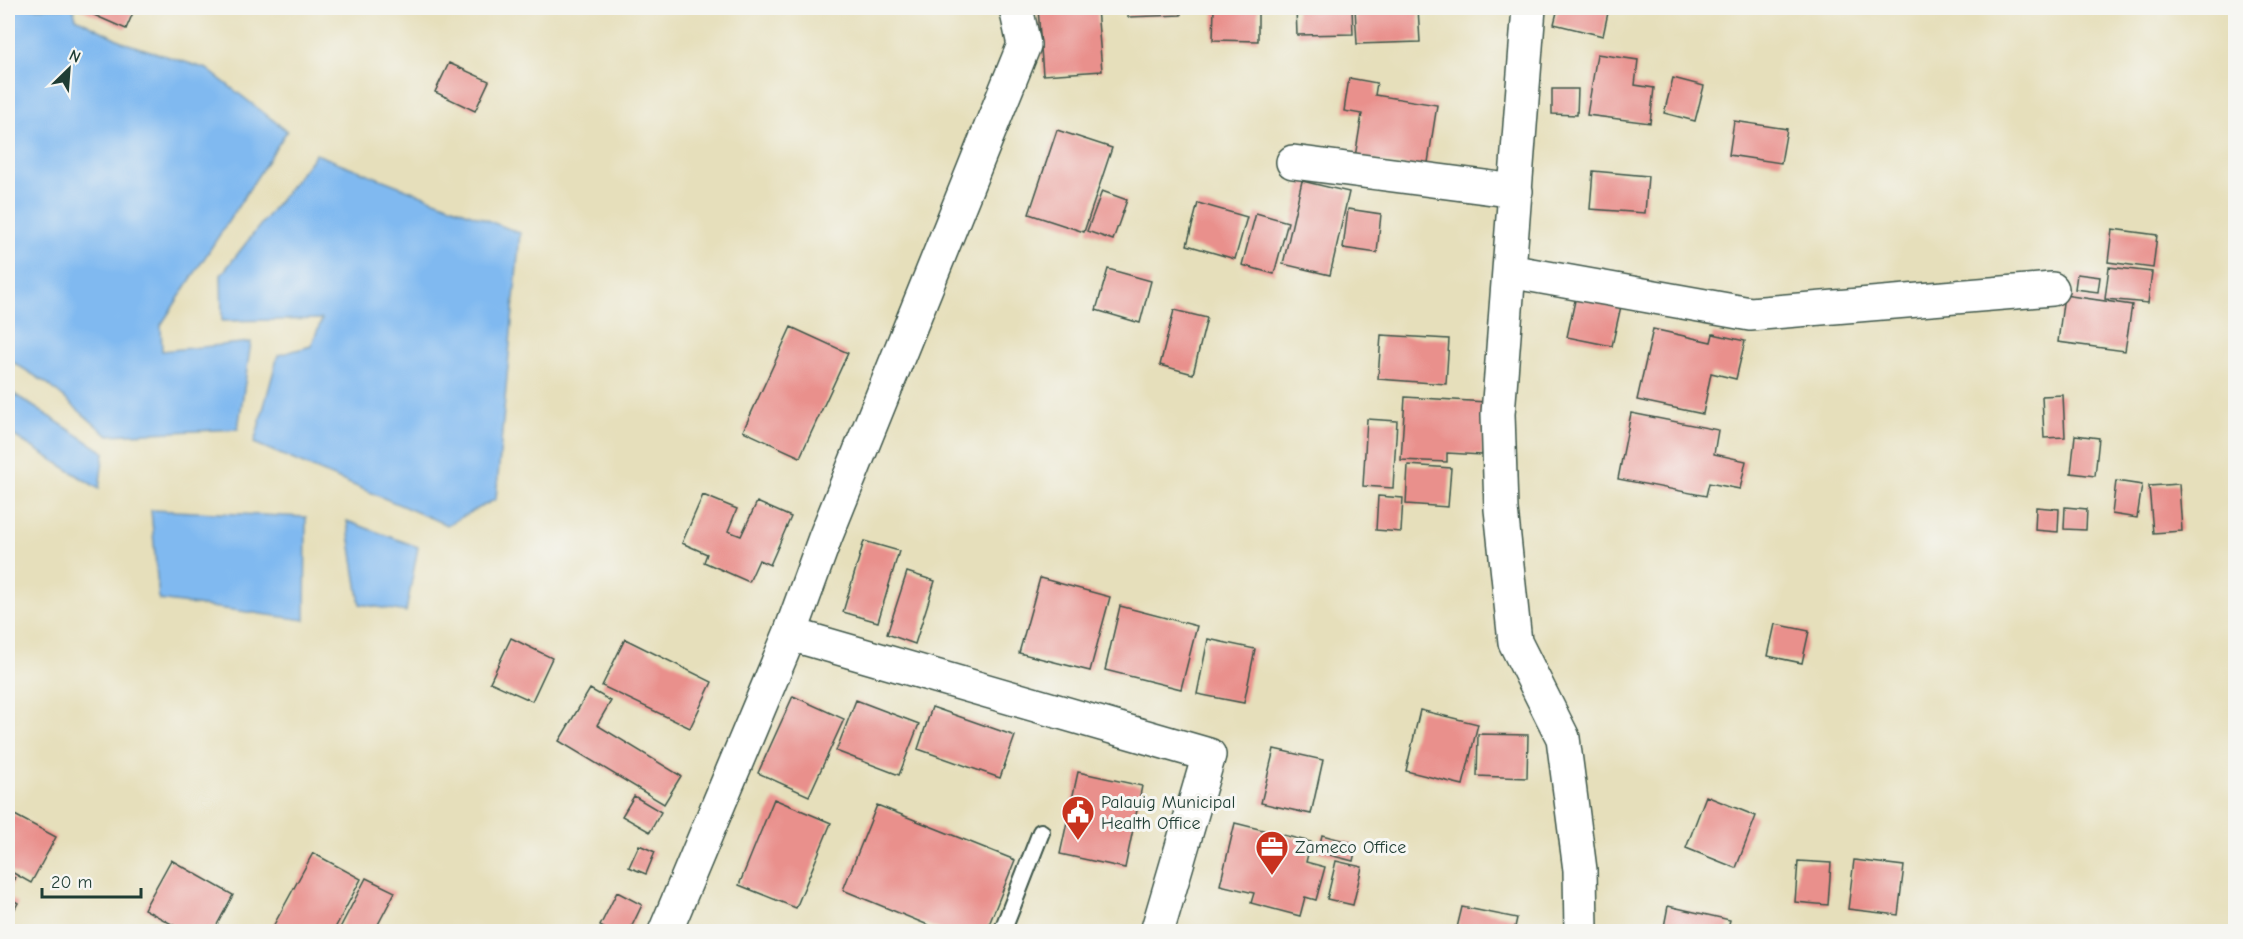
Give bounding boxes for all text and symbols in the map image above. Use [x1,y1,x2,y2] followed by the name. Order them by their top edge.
[39,39,99,99] north arrow
[66,46,83,67] text: N
[1101,792,1236,834] place label: Palauig Municipal Health Office
[1060,794,1096,841] public building icon: Palauig Municipal Health Office
[1254,829,1290,876] office icon: Zameco Office
[1295,837,1406,858] place label: Zameco Office
[42,861,141,899] scale bar
[51,872,92,893] text: 20 m

